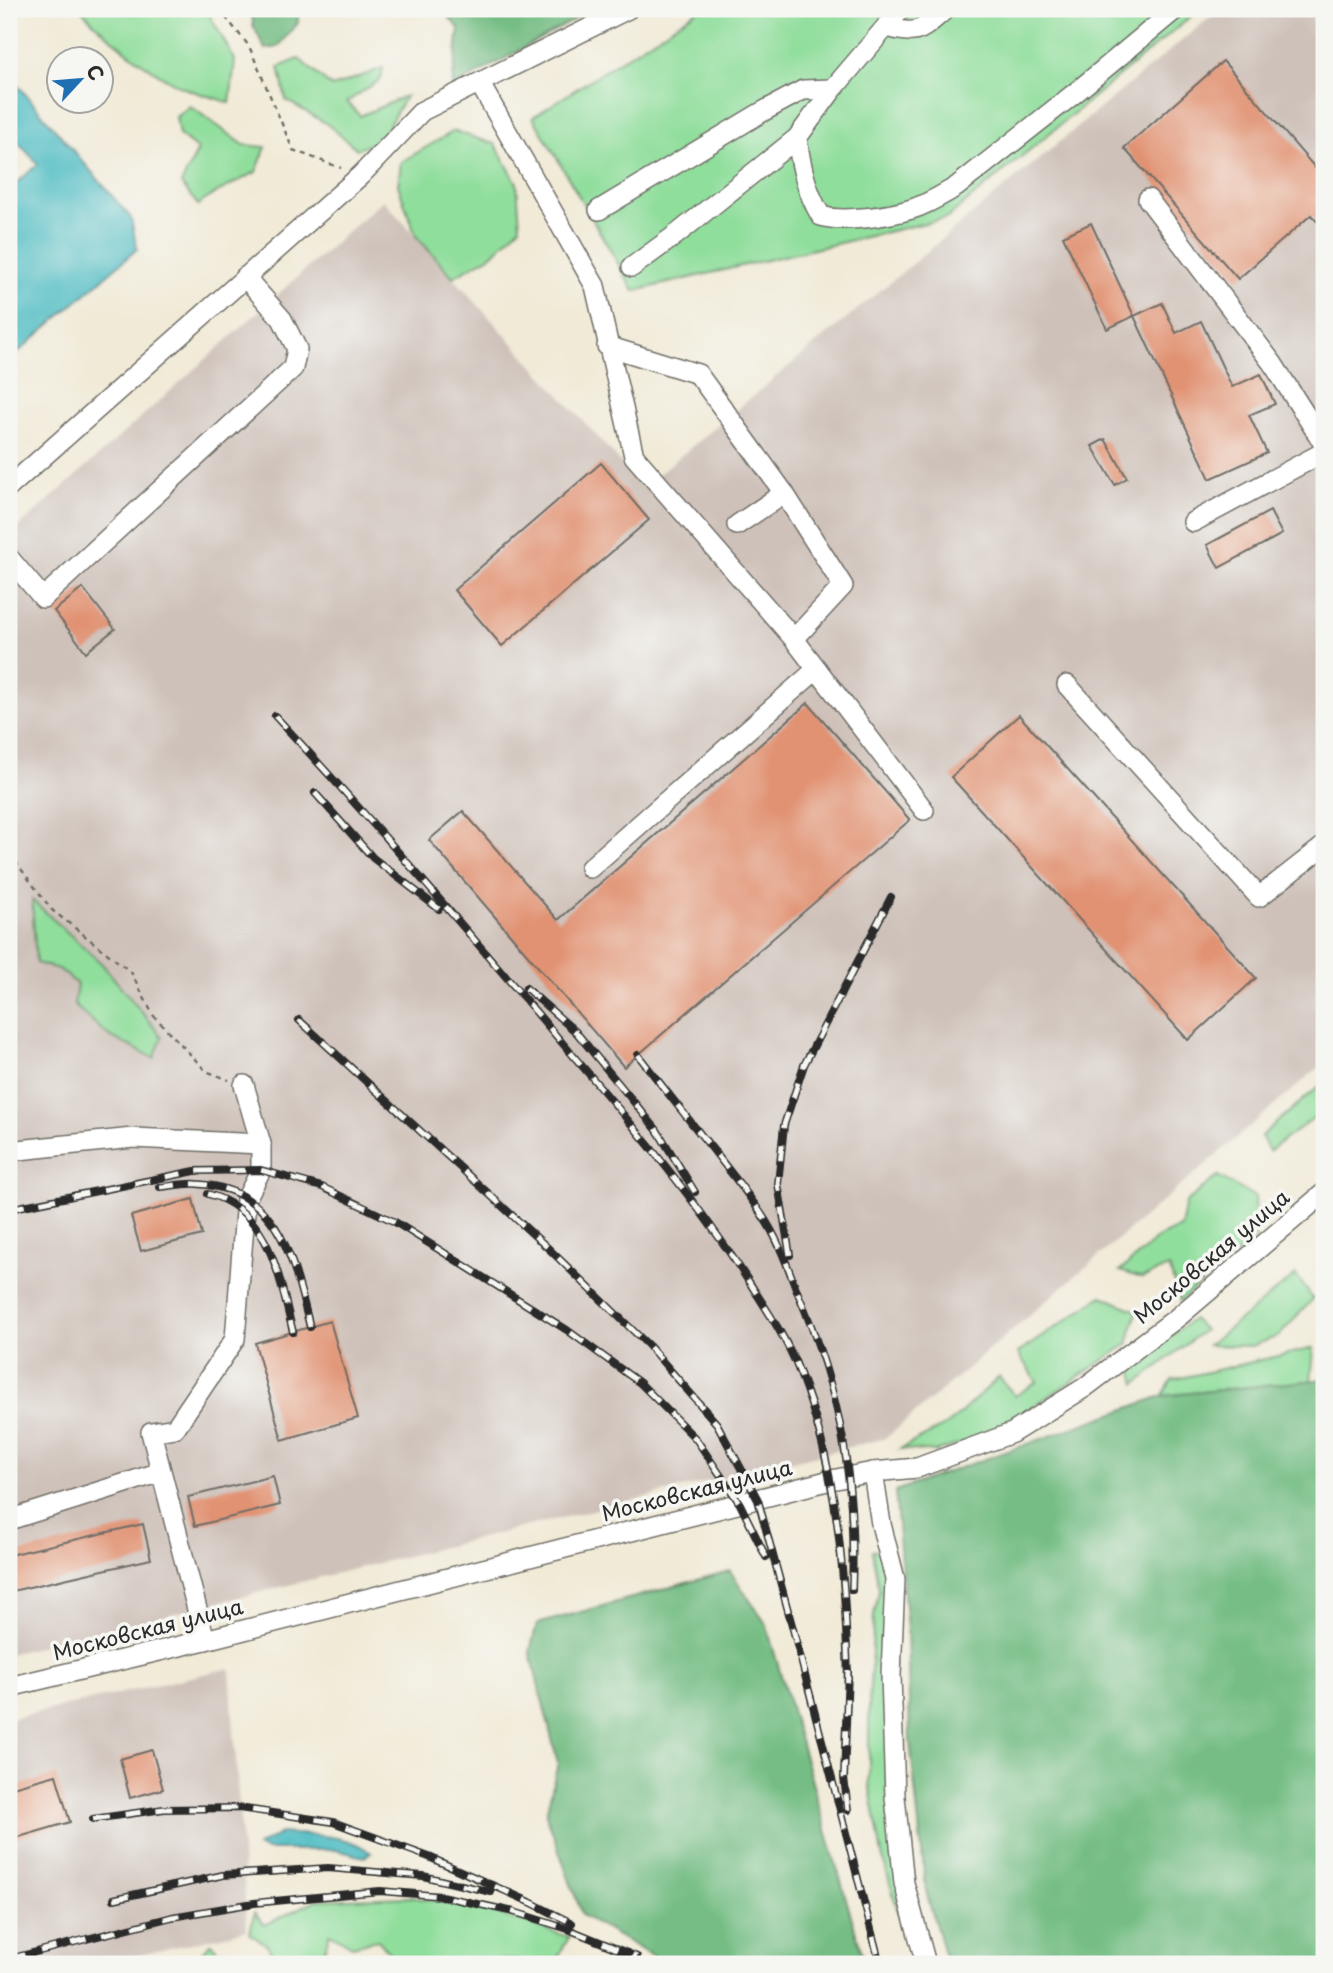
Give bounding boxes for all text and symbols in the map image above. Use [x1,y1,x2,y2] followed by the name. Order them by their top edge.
[46,46,116,116] north arrow
[80,60,112,85] text: С
[1126,1180,1296,1330] street label: Московская улица
[598,1450,796,1528] street label: Московская улица
[49,1589,247,1667] street label: Московская улица

